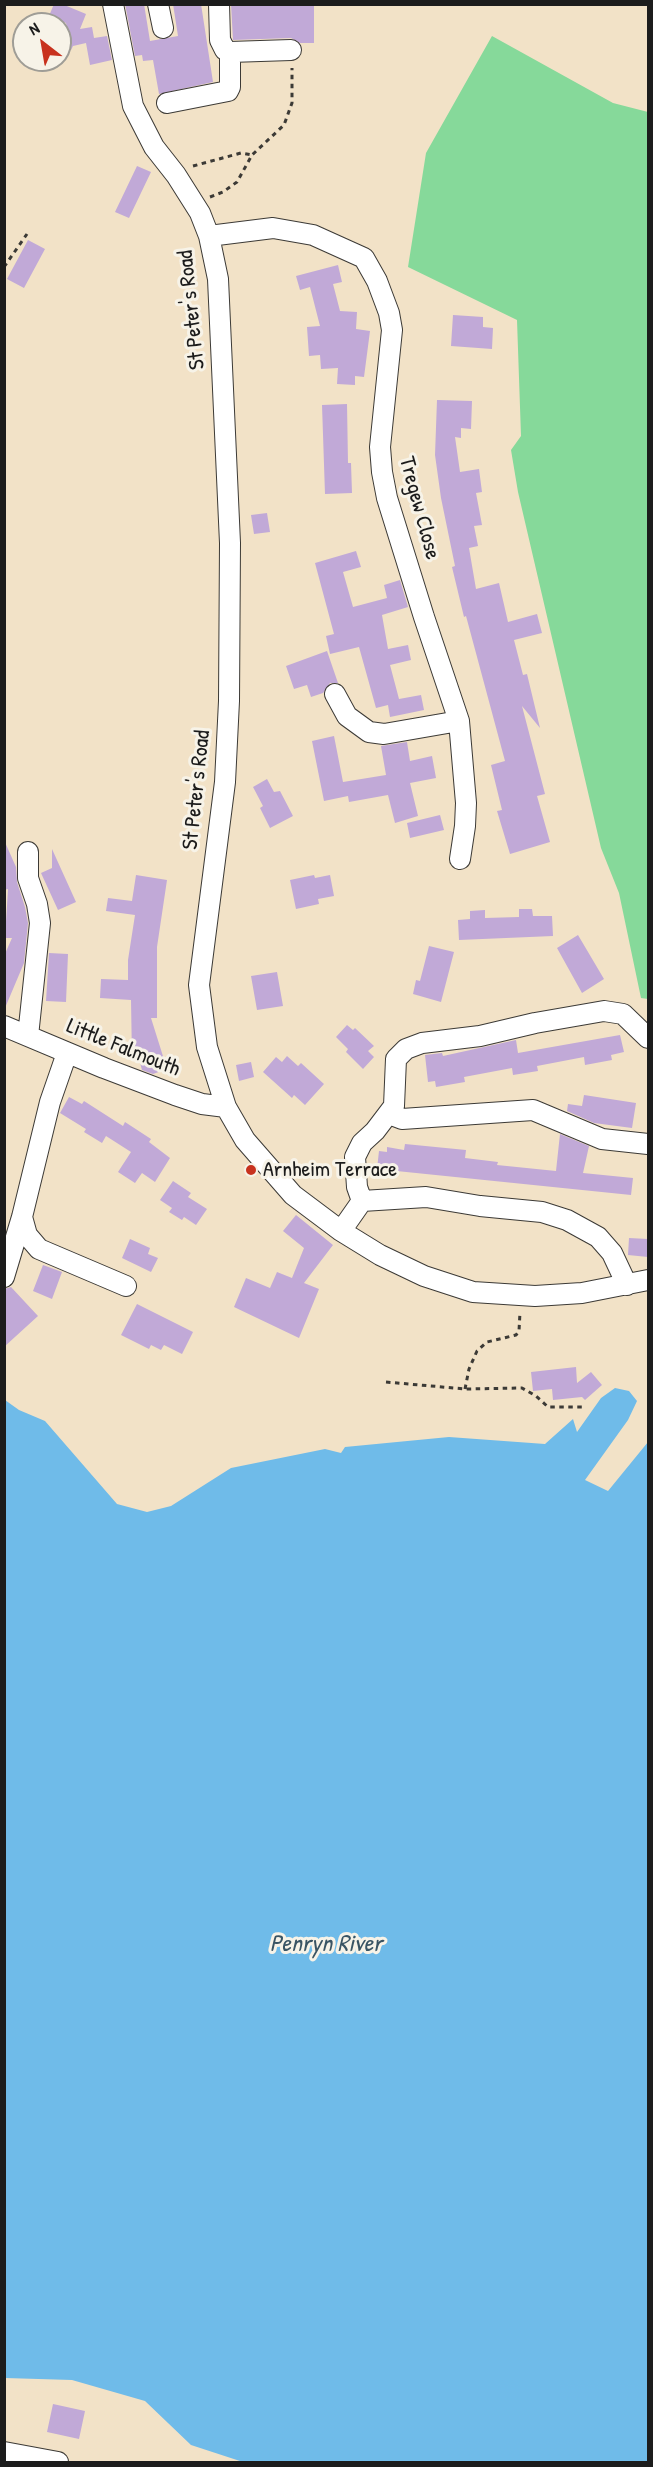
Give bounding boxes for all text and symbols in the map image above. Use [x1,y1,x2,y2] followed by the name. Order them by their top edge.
[12,12,72,72] north arrow
[24,17,43,40] text: N
[173,249,211,371] street label: St Peter's Road
[393,454,445,562] street label: Tregew Close
[178,729,216,851] street label: St Peter's Road
[62,1013,184,1083] street label: Little Falmouth
[263,1157,397,1183] place label: Arnheim Terrace
[244,1163,258,1177] marker: Arnheim Terrace
[270,1931,382,1959] water label: Penryn River

